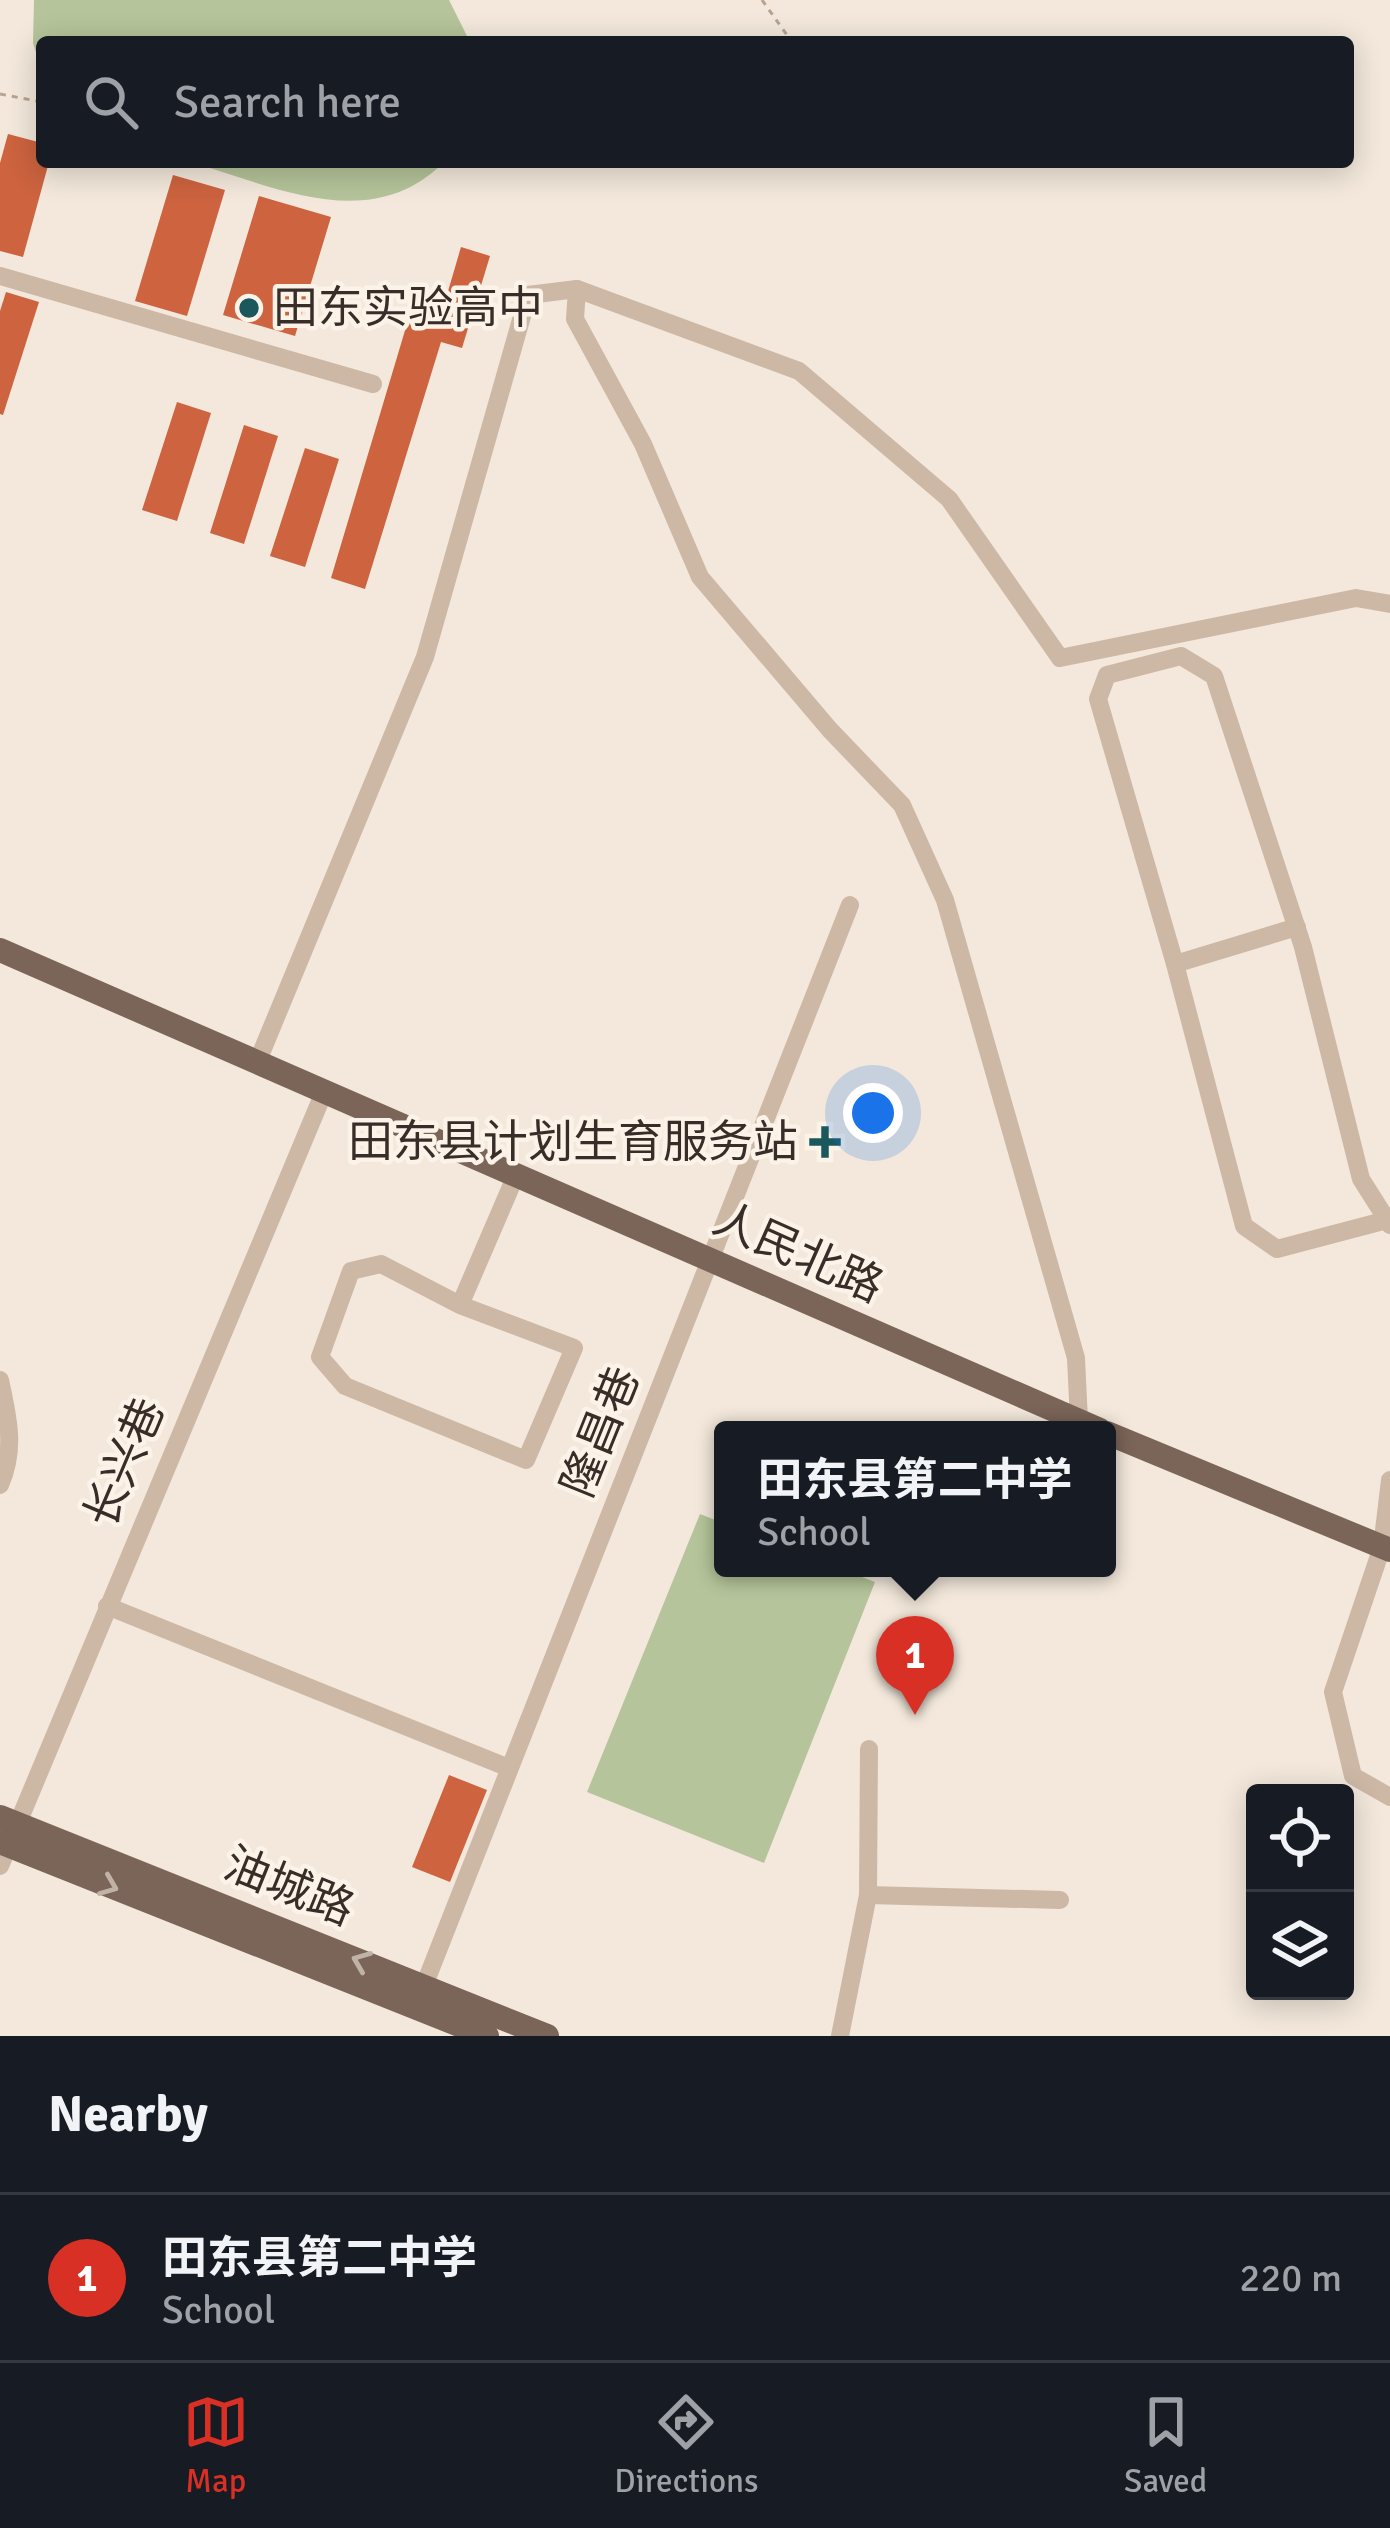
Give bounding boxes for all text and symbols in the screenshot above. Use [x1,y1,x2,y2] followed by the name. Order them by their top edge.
[36,36,1354,168] search box
[78,69,144,135] icon: search
[174,75,401,130] text: Search here
[273,281,543,336] place label: 田东实验高中
[236,295,262,321] marker: 田东实验高中
[843,1083,903,1143] your location
[348,1115,798,1170] place label: 田东县计划生育服务站
[809,1126,841,1158] marker: 田东县计划生育服务站
[705,1191,891,1315] street label: 人民北路
[550,1359,652,1505] street label: 隆昌巷
[73,1390,177,1536] street label: 长兴巷
[714,1421,1116,1577] popup
[757,1453,1073,1508] text: 田东县第二中学
[757,1508,871,1556] text: School
[876,1616,954,1715] pin: 1
[1246,1784,1354,2000] map controls
[1246,1784,1354,1892] button: locate
[216,1836,362,1938] street label: 油城路
[97,1871,118,1896] one-way arrow
[1246,1892,1354,2000] button: layers
[351,1951,372,1975] one-way arrow
[48,2083,208,2146] text: Nearby
[162,2231,477,2286] text: 田东县第二中学
[76,2254,98,2302] text: 1
[1239,2254,1342,2302] text: 220 m
[162,2286,275,2334] text: School
[183,2389,249,2502] tab: Map
[614,2389,759,2502] tab: Directions
[1124,2389,1207,2502] tab: Saved

